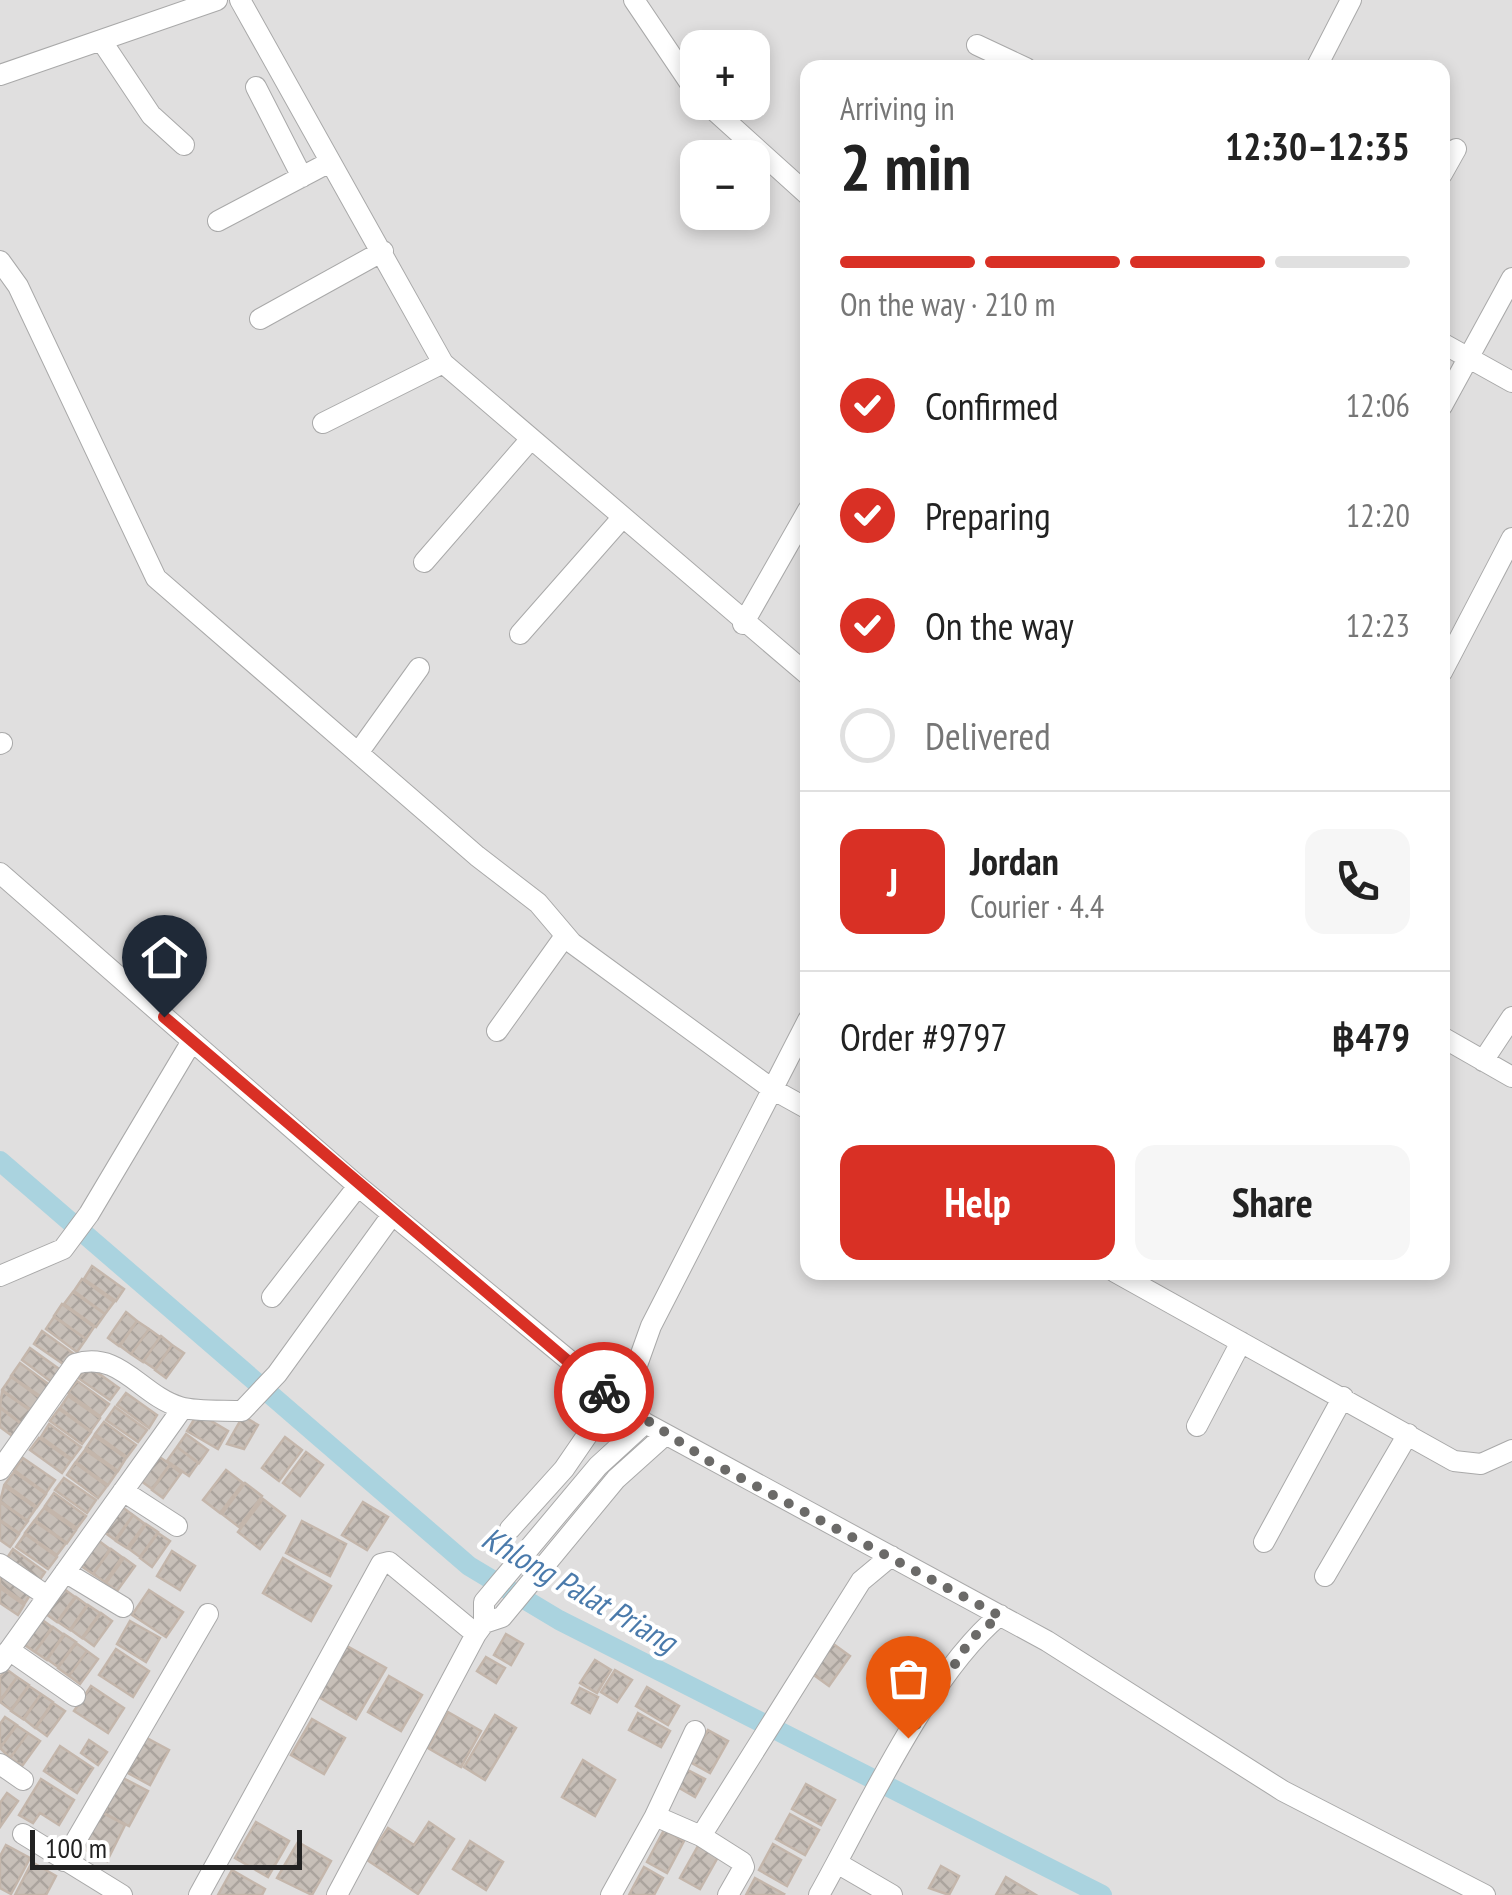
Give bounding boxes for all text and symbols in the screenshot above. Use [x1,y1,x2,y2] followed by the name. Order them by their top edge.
[680,30,770,230] map controls
[680,30,770,120] button: +
[840,87,955,129] text: Arriving in
[1225,121,1410,170] text: 12:30–12:35
[840,124,971,208] text: 2 min
[680,140,770,230] button: −
[840,283,1055,325] text: On the way · 210 m
[840,378,895,433] icon: check
[925,381,1058,430] text: Confirmed
[1346,384,1410,426] text: 12:06
[840,488,895,543] icon: check
[925,491,1051,540] text: Preparing
[1346,494,1410,536] text: 12:20
[840,598,895,653] icon: check
[925,601,1073,650] text: On the way
[1346,604,1410,646] text: 12:23
[925,711,1051,760] text: Delivered
[1305,829,1410,934] button: phone
[970,836,1059,885] text: Jordan
[887,857,898,906] text: J
[970,885,1104,927] text: Courier · 4.4
[122,915,207,1018] pin
[137,930,192,985] icon: home
[840,1012,1007,1061] text: Order #9797
[1331,1012,1410,1061] text: ฿479
[840,1145,1115,1260] button: Help
[1135,1145,1410,1260] button: Share
[554,1342,654,1442] courier
[577,1365,632,1420] icon: bike
[475,1516,686,1663] water label: Khlong Palat Priang
[866,1636,951,1739] pin
[881,1651,936,1706] icon: bag
[30,1825,302,1870] scale bar
[45,1829,107,1866] text: 100 m

